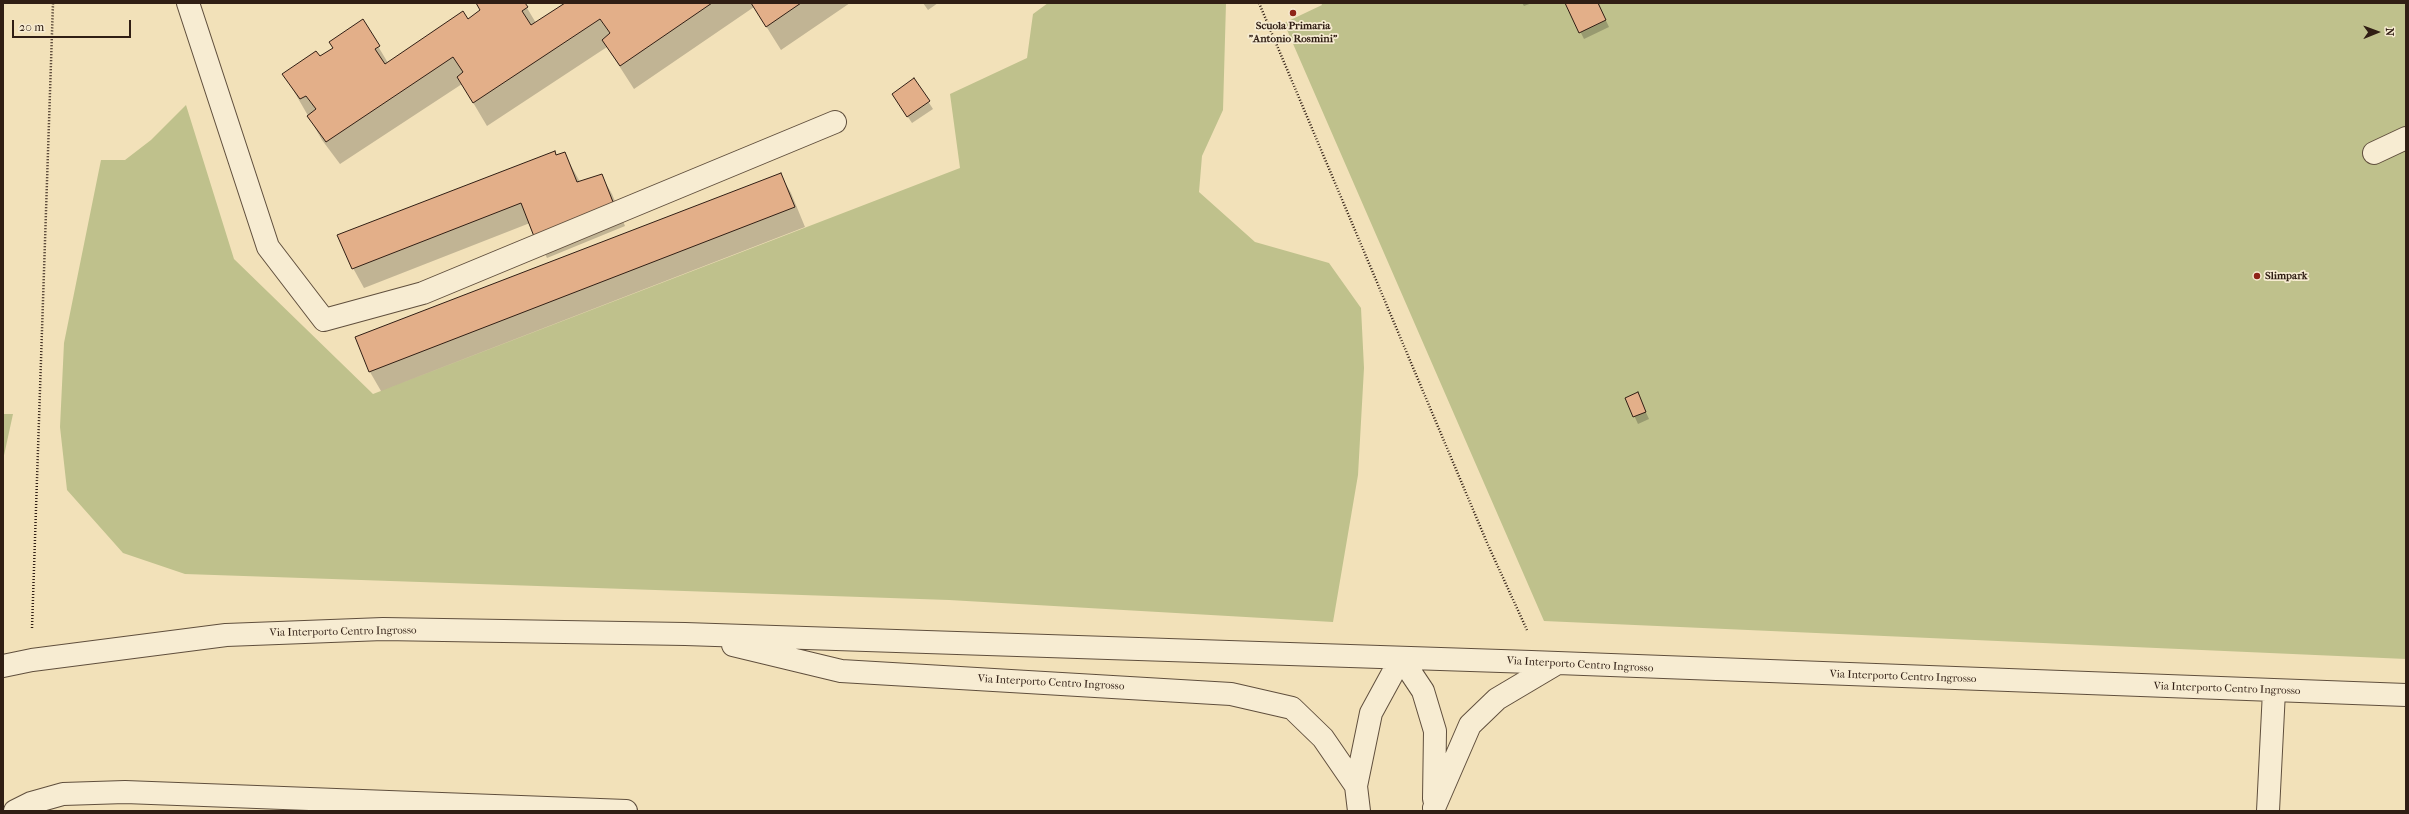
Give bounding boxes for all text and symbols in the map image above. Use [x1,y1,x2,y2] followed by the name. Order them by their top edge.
[1288,8,1298,18] marker: Scuola Primaria "Antonio Rosmini"
[14,12,133,38] scale bar
[2357,12,2397,52] north arrow
[1249,19,1337,45] place label: Scuola Primaria "Antonio Rosmini"
[19,20,44,34] text: 20 m
[2383,27,2396,36] text: N
[2265,269,2307,283] place label: Slimpark
[2252,271,2262,281] marker: Slimpark
[269,624,417,640] street label: Via Interporto Centro Ingrosso
[1506,655,1654,675] street label: Via Interporto Centro Ingrosso
[1829,668,1977,686] street label: Via Interporto Centro Ingrosso
[977,673,1125,693] street label: Via Interporto Centro Ingrosso
[2153,680,2301,698] street label: Via Interporto Centro Ingrosso

